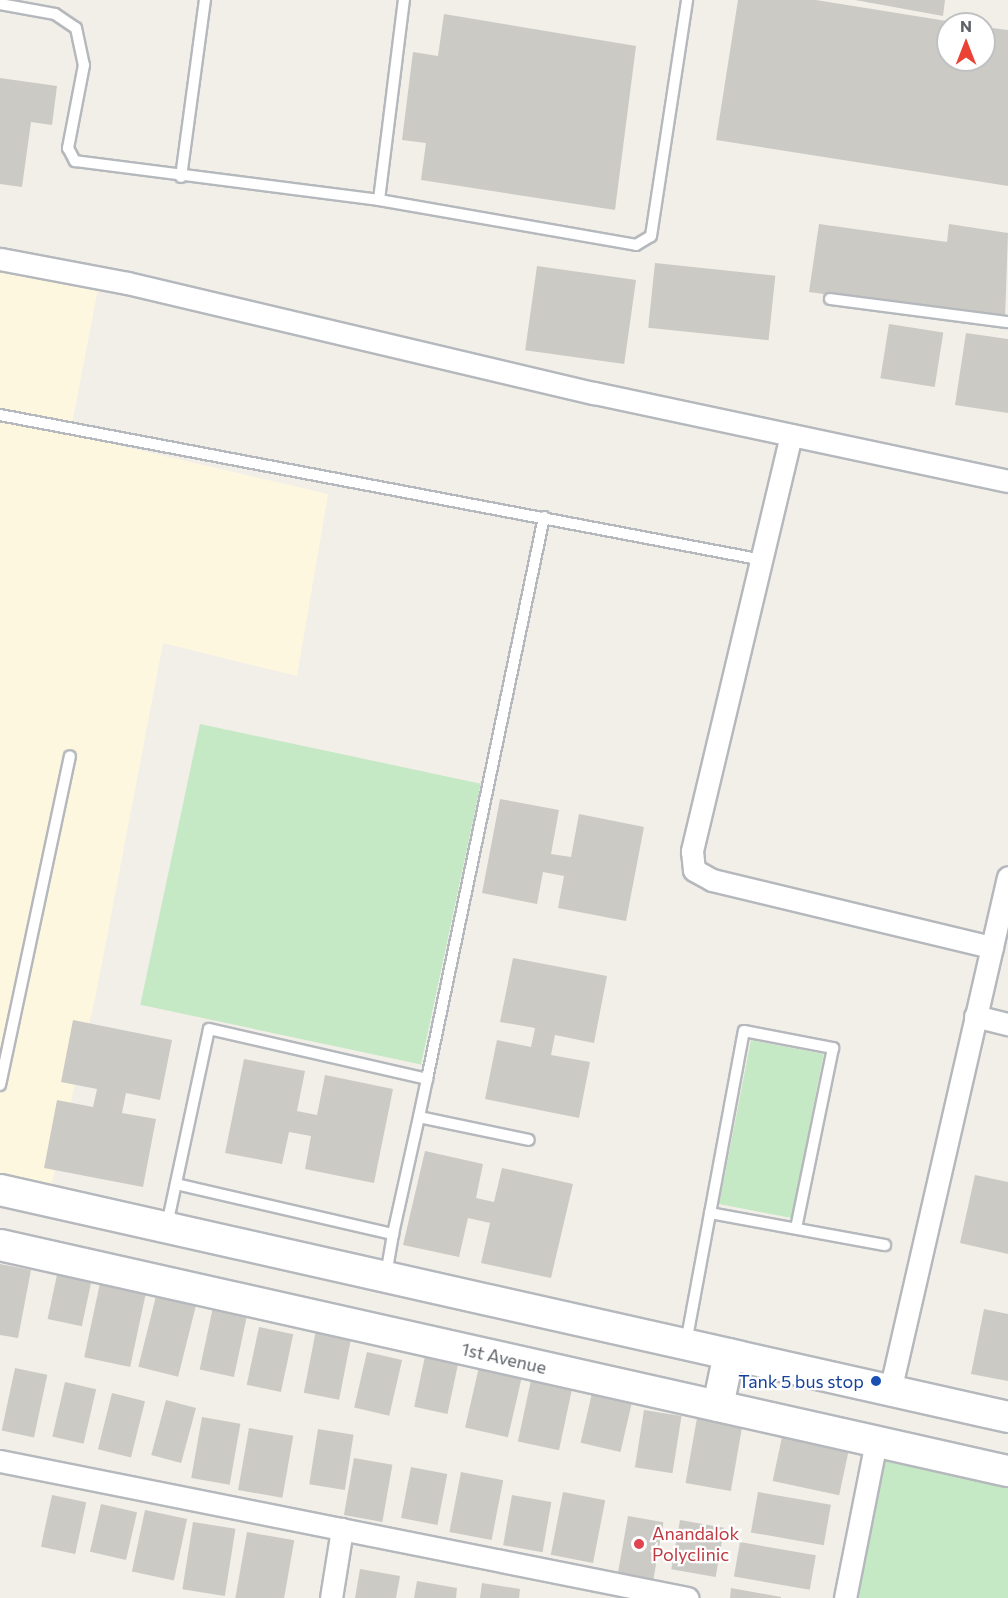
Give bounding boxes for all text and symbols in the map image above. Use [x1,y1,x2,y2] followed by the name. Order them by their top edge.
[936,12,996,72] north arrow
[960,16,972,35] text: N
[459,1338,549,1378] street label: 1st Avenue
[738,1370,864,1392] place label: Tank 5 bus stop
[869,1374,883,1388] marker: Tank 5 bus stop
[652,1523,739,1565] place label: Anandalok Polyclinic
[630,1535,648,1553] marker: Anandalok Polyclinic

